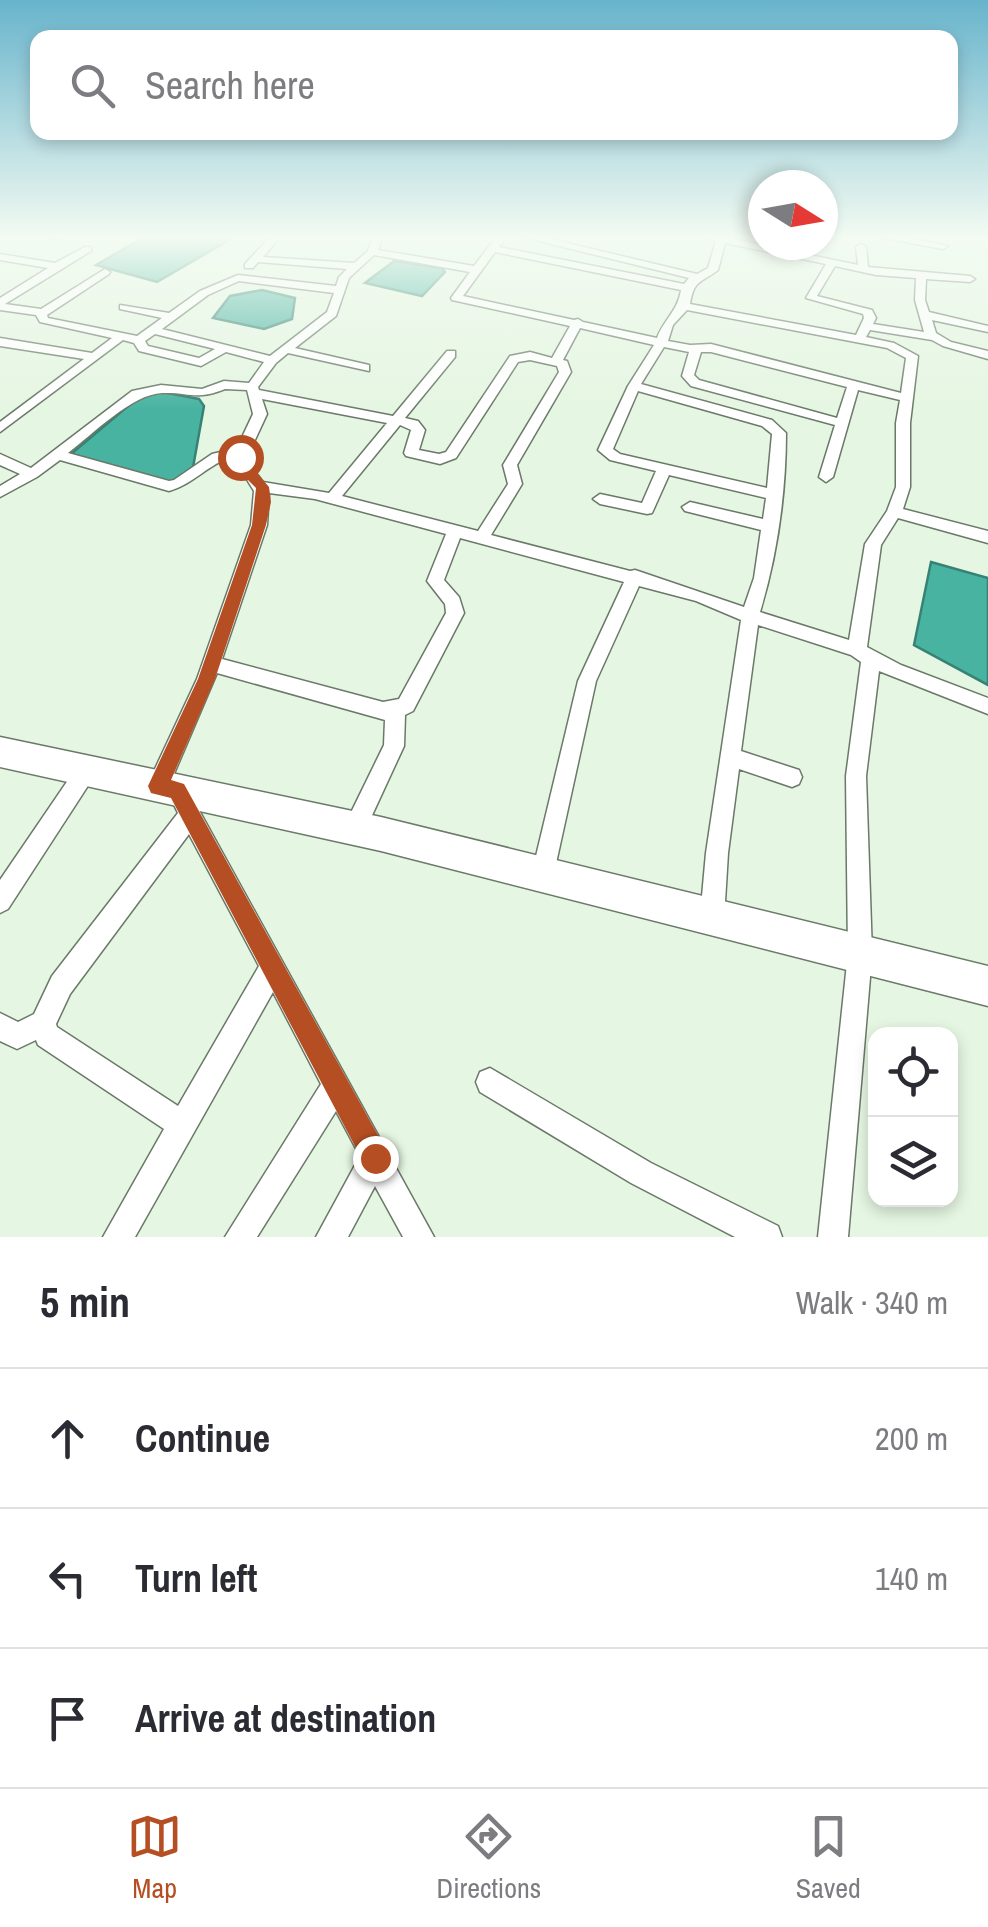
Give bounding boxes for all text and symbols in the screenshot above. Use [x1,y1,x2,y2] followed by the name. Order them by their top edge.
[30,30,958,140] search box
[65,58,120,113] icon: search
[145,60,315,111] text: Search here
[748,170,838,260] north arrow
[218,435,264,481] route start
[868,1027,958,1207] map controls
[868,1027,958,1117] button: locate
[868,1117,958,1207] button: layers
[353,1136,399,1182] route end
[40,1274,130,1330] text: 5 min
[796,1281,948,1324] text: Walk · 340 m
[40,1411,95,1466] icon: ahead
[135,1413,270,1464] text: Continue
[875,1417,948,1460] text: 200 m
[40,1551,95,1606] icon: left
[135,1553,257,1604] text: Turn left
[875,1557,948,1600] text: 140 m
[40,1691,95,1746] icon: arrive
[135,1693,436,1744] text: Arrive at destination
[127,1809,182,1907] tab: Map
[437,1809,541,1907] tab: Directions
[796,1809,861,1907] tab: Saved

